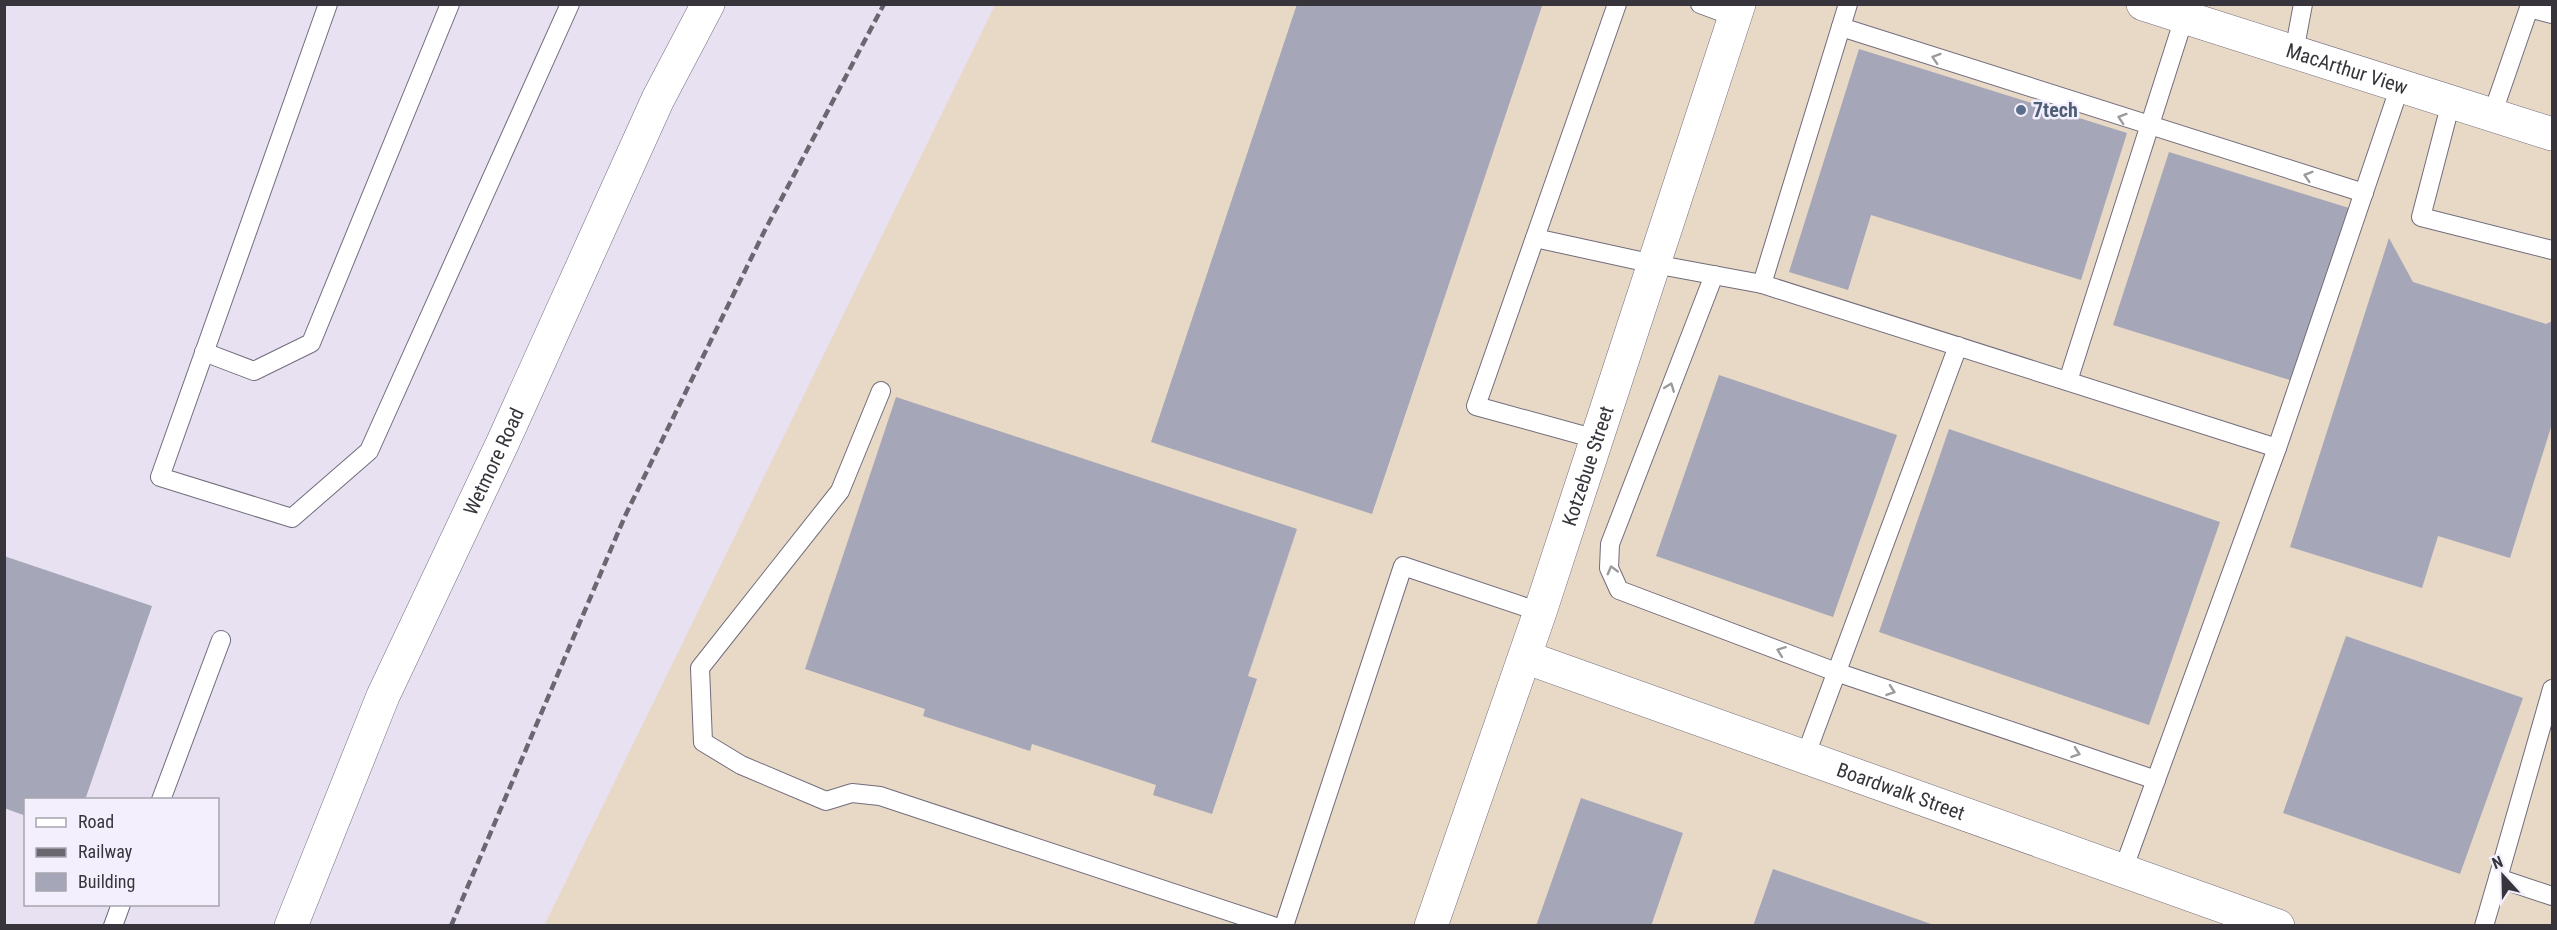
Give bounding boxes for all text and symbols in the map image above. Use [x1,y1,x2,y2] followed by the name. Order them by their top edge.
[2283,38,2411,99] street label: MacArthur View
[1931,53,1942,65] one-way arrow
[2033,98,2078,122] place label: 7tech
[2014,103,2028,117] marker: 7tech
[2117,112,2128,125] one-way arrow
[2303,171,2314,183] one-way arrow
[1663,382,1676,393] one-way arrow
[1557,403,1619,529] street label: Kotzebue Street
[458,404,529,519] street label: Wetmore Road
[1606,565,1619,575] one-way arrow
[1777,646,1787,659] one-way arrow
[1886,683,1896,696] one-way arrow
[2070,746,2081,759] one-way arrow
[1834,757,1968,825] street label: Boardwalk Street
[24,798,219,906] legend
[78,811,114,832] text: Road
[78,841,133,862] text: Railway
[2473,846,2533,906] north arrow
[2489,852,2506,873] text: N
[78,871,135,892] text: Building

